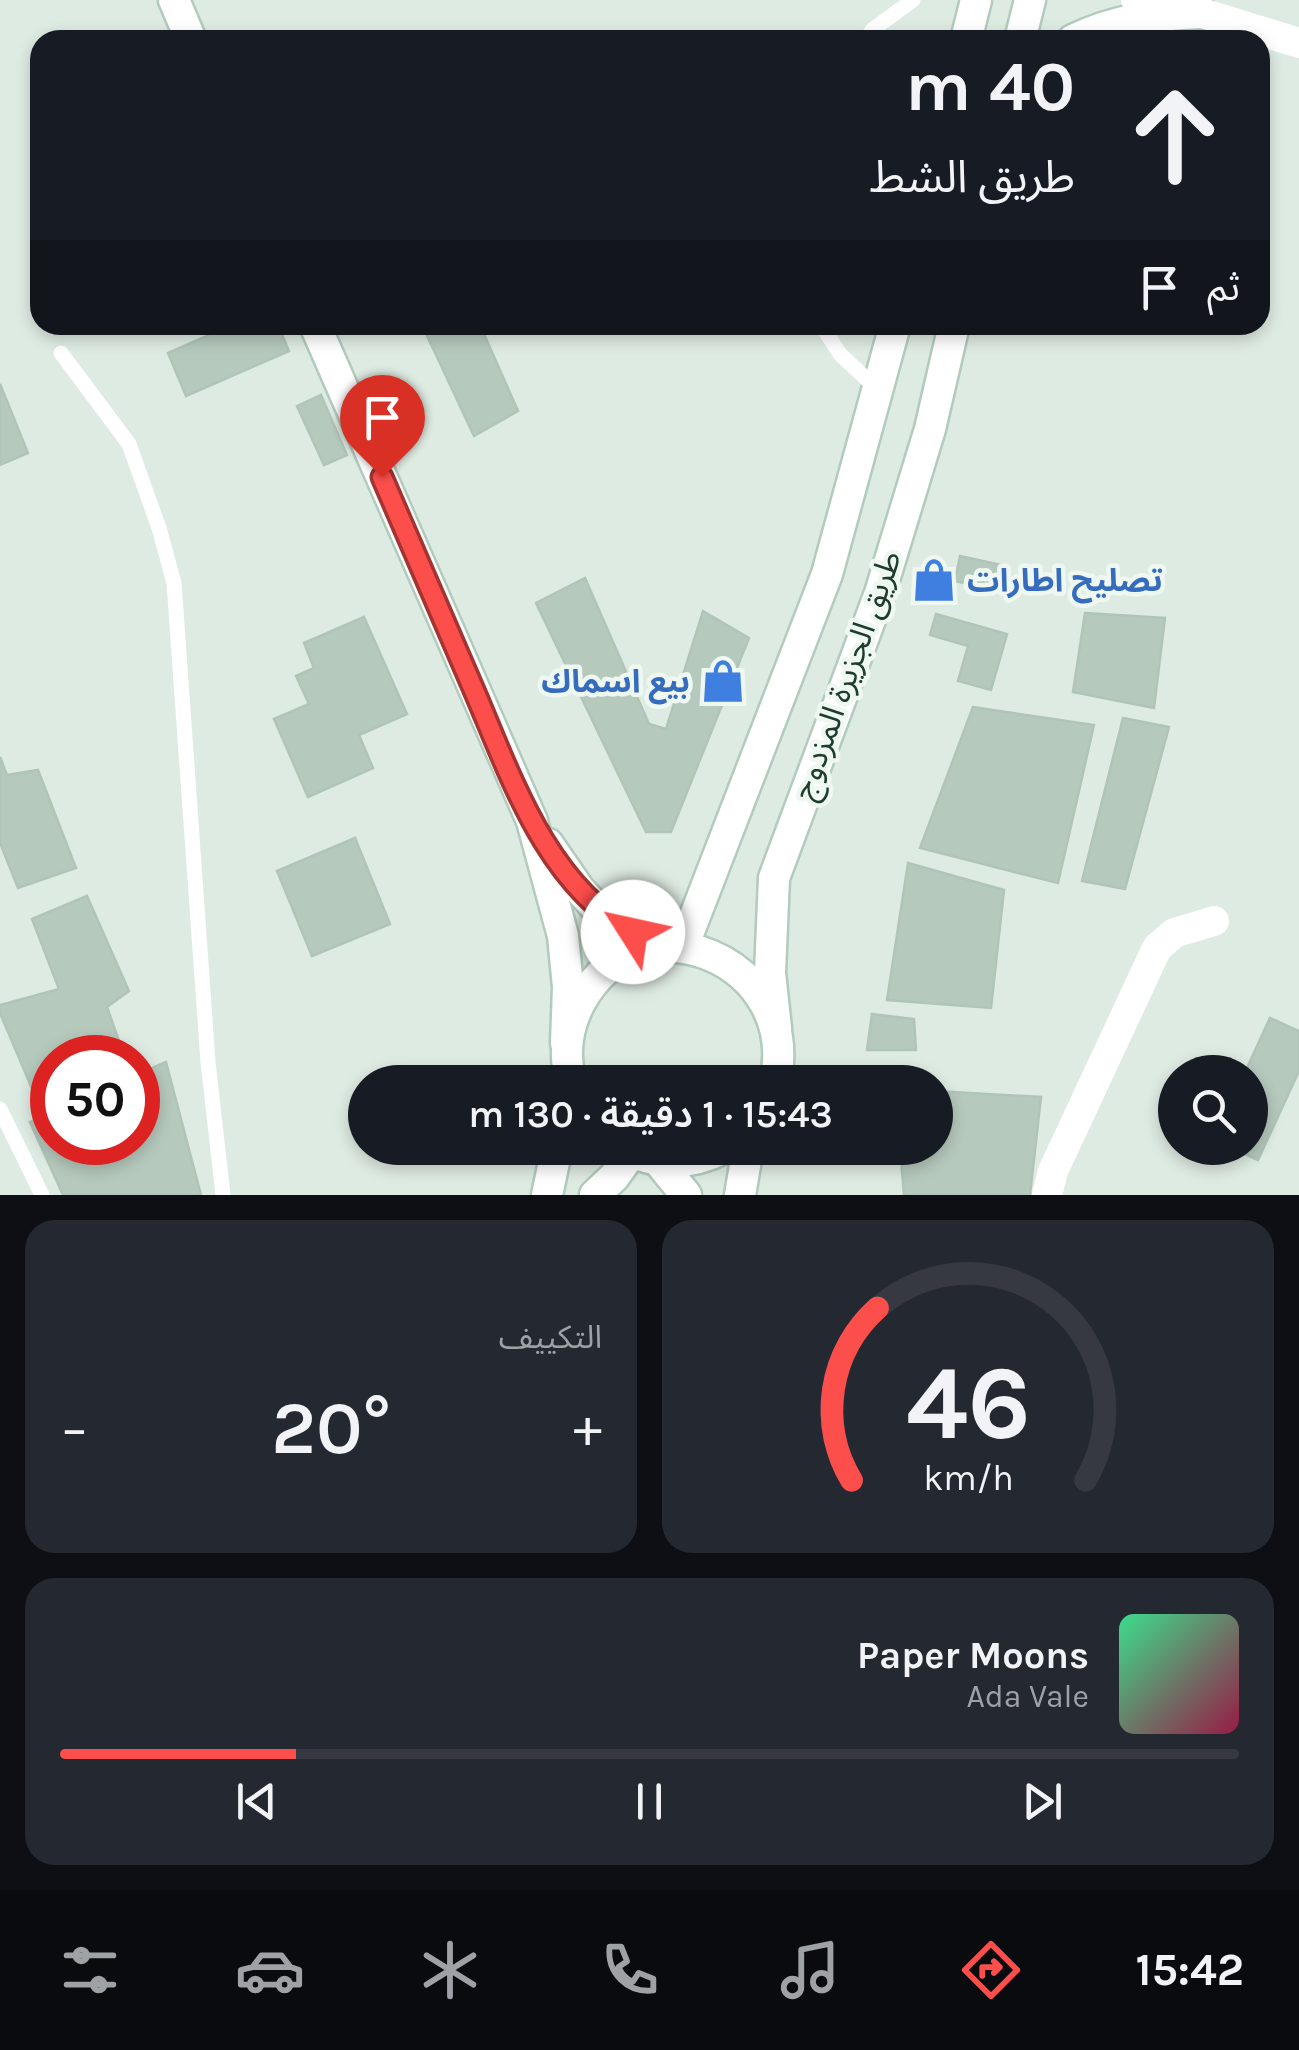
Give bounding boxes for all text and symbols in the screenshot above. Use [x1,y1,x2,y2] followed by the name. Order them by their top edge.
[905,46,1075,128] text: 40 m
[1110,70,1240,200] icon: ahead
[870,151,1075,203] text: طريق الشط
[1132,260,1187,315] icon: arrive
[1207,265,1240,310] text: ثم
[340,375,425,478] pin
[355,390,410,445] icon: arrive
[785,546,914,806] street label: طريق الجزيرة المزدوج
[910,556,958,604] shop icon: تصليح اطارات
[967,562,1163,604] place label: تصليح اطارات
[699,657,747,705] shop icon: بيع اسماك
[541,663,690,705] place label: بيع اسماك
[581,880,685,984] position arrow
[30,1035,160,1165] speed limit sign: 50
[1158,1055,1268,1165] map controls
[1158,1055,1268,1165] button: search
[468,1092,833,1137] text: 15:43 · 1 دقيقة · 130 m
[499,1319,602,1356] text: التكييف
[905,1343,1031,1464] text: 46
[271,1384,391,1472] text: 20°
[60,1396,89,1460] text: −
[573,1396,602,1460] text: +
[923,1457,1013,1499] text: km/h
[857,1633,1089,1678] text: Paper Moons
[966,1678,1089,1715] text: Ada Vale
[229,1774,284,1829] icon: previous
[622,1774,677,1829] icon: pause
[1015,1774,1070,1829] icon: next
[55,1935,125,2005] icon: filters
[235,1935,305,2005] icon: car
[415,1935,485,2005] icon: climate
[595,1935,665,2005] icon: phone
[775,1935,845,2005] icon: music
[956,1935,1026,2005] icon: directions
[1136,1944,1244,1996] text: 15:42

